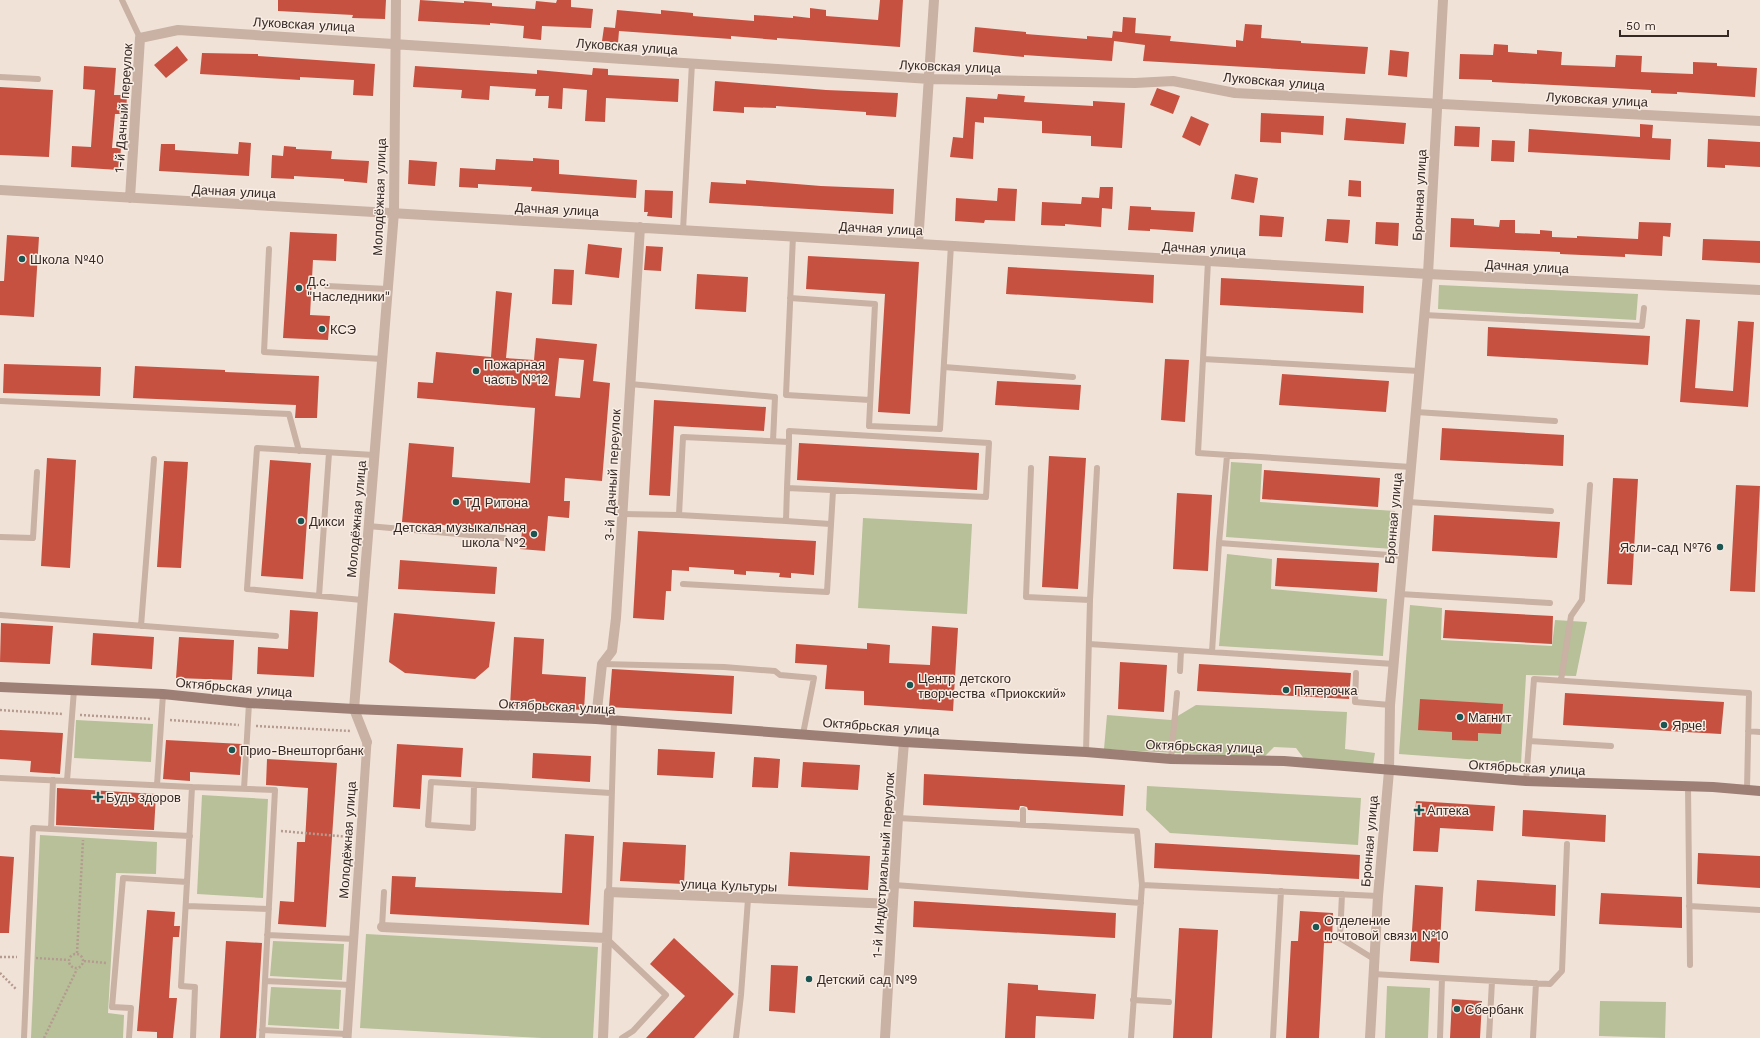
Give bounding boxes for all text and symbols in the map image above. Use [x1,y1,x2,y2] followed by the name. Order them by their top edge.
[1620,12,1728,38] scale bar
[253,14,356,35] street label: Луковская улица
[1626,19,1656,33] text: 50 m
[576,35,679,58] street label: Луковская улица
[111,43,136,173] street label: 1-й Дачный переулок
[899,57,1002,76] street label: Луковская улица
[1223,70,1326,93] street label: Луковская улица
[1546,89,1649,110] street label: Луковская улица
[370,137,389,256] street label: Молодёжная улица
[1410,148,1429,241] street label: Бронная улица
[192,182,277,201] street label: Дачная улица
[515,200,600,219] street label: Дачная улица
[839,219,924,238] street label: Дачная улица
[1162,239,1247,258] street label: Дачная улица
[30,252,104,267] place label: Школа №40
[17,254,27,264] marker: Школа №40
[1485,257,1570,276] street label: Дачная улица
[307,274,390,304] place label: Д.с. "Наследники"
[294,283,304,293] marker: Д.с. "Наследники"
[330,322,356,337] place label: КСЭ
[317,324,327,334] marker: КСЭ
[484,357,549,387] place label: Пожарная часть №12
[471,366,481,376] marker: Пожарная часть №12
[602,408,623,541] street label: 3-й Дачный переулок
[344,459,369,578] street label: Молодёжная улица
[1382,471,1405,564] street label: Бронная улица
[464,495,529,510] place label: ТД Ритона
[451,497,461,507] marker: ТД Ритона
[309,514,345,529] place label: Дикси
[296,516,306,526] marker: Дикси
[394,520,526,550] place label: Детская музыкальная школа №2
[529,529,539,539] marker: Детская музыкальная школа №2
[1620,540,1712,555] place label: Ясли-сад №76
[1715,542,1725,552] marker: Ясли-сад №76
[918,671,1066,701] place label: Центр детского творчества «Приокский»
[175,675,294,700] street label: Октябрьская улица
[905,680,915,690] marker: Центр детского творчества «Приокский»
[1294,683,1358,698] place label: Пятерочка
[1281,685,1291,695] marker: Пятерочка
[498,696,617,717] street label: Октябрьская улица
[1468,710,1511,725] place label: Магнит
[1455,712,1465,722] marker: Магнит
[822,715,941,738] street label: Октябрьская улица
[1672,718,1706,733] place label: Ярче!
[1659,720,1669,730] marker: Ярче!
[1145,737,1264,756] street label: Октябрьская улица
[240,743,364,758] place label: Прио-Внешторгбанк
[227,745,237,755] marker: Прио-Внешторгбанк
[1468,757,1587,778] street label: Октябрьская улица
[870,771,897,958] street label: 1-й Индустриальный переулок
[336,780,359,899] street label: Молодёжная улица
[106,790,181,805] place label: Будь здоров
[93,792,103,802] marker: Будь здоров
[1358,794,1381,887] street label: Бронная улица
[1427,803,1470,818] place label: Аптека
[1414,805,1424,815] marker: Аптека
[681,876,777,895] street label: улица Культуры
[1324,913,1449,943] place label: Отделение почтовой связи №10
[1311,922,1321,932] marker: Отделение почтовой связи №10
[817,972,918,987] place label: Детский сад №9
[804,974,814,984] marker: Детский сад №9
[1465,1002,1524,1017] place label: Сбербанк
[1452,1004,1462,1014] marker: Сбербанк

